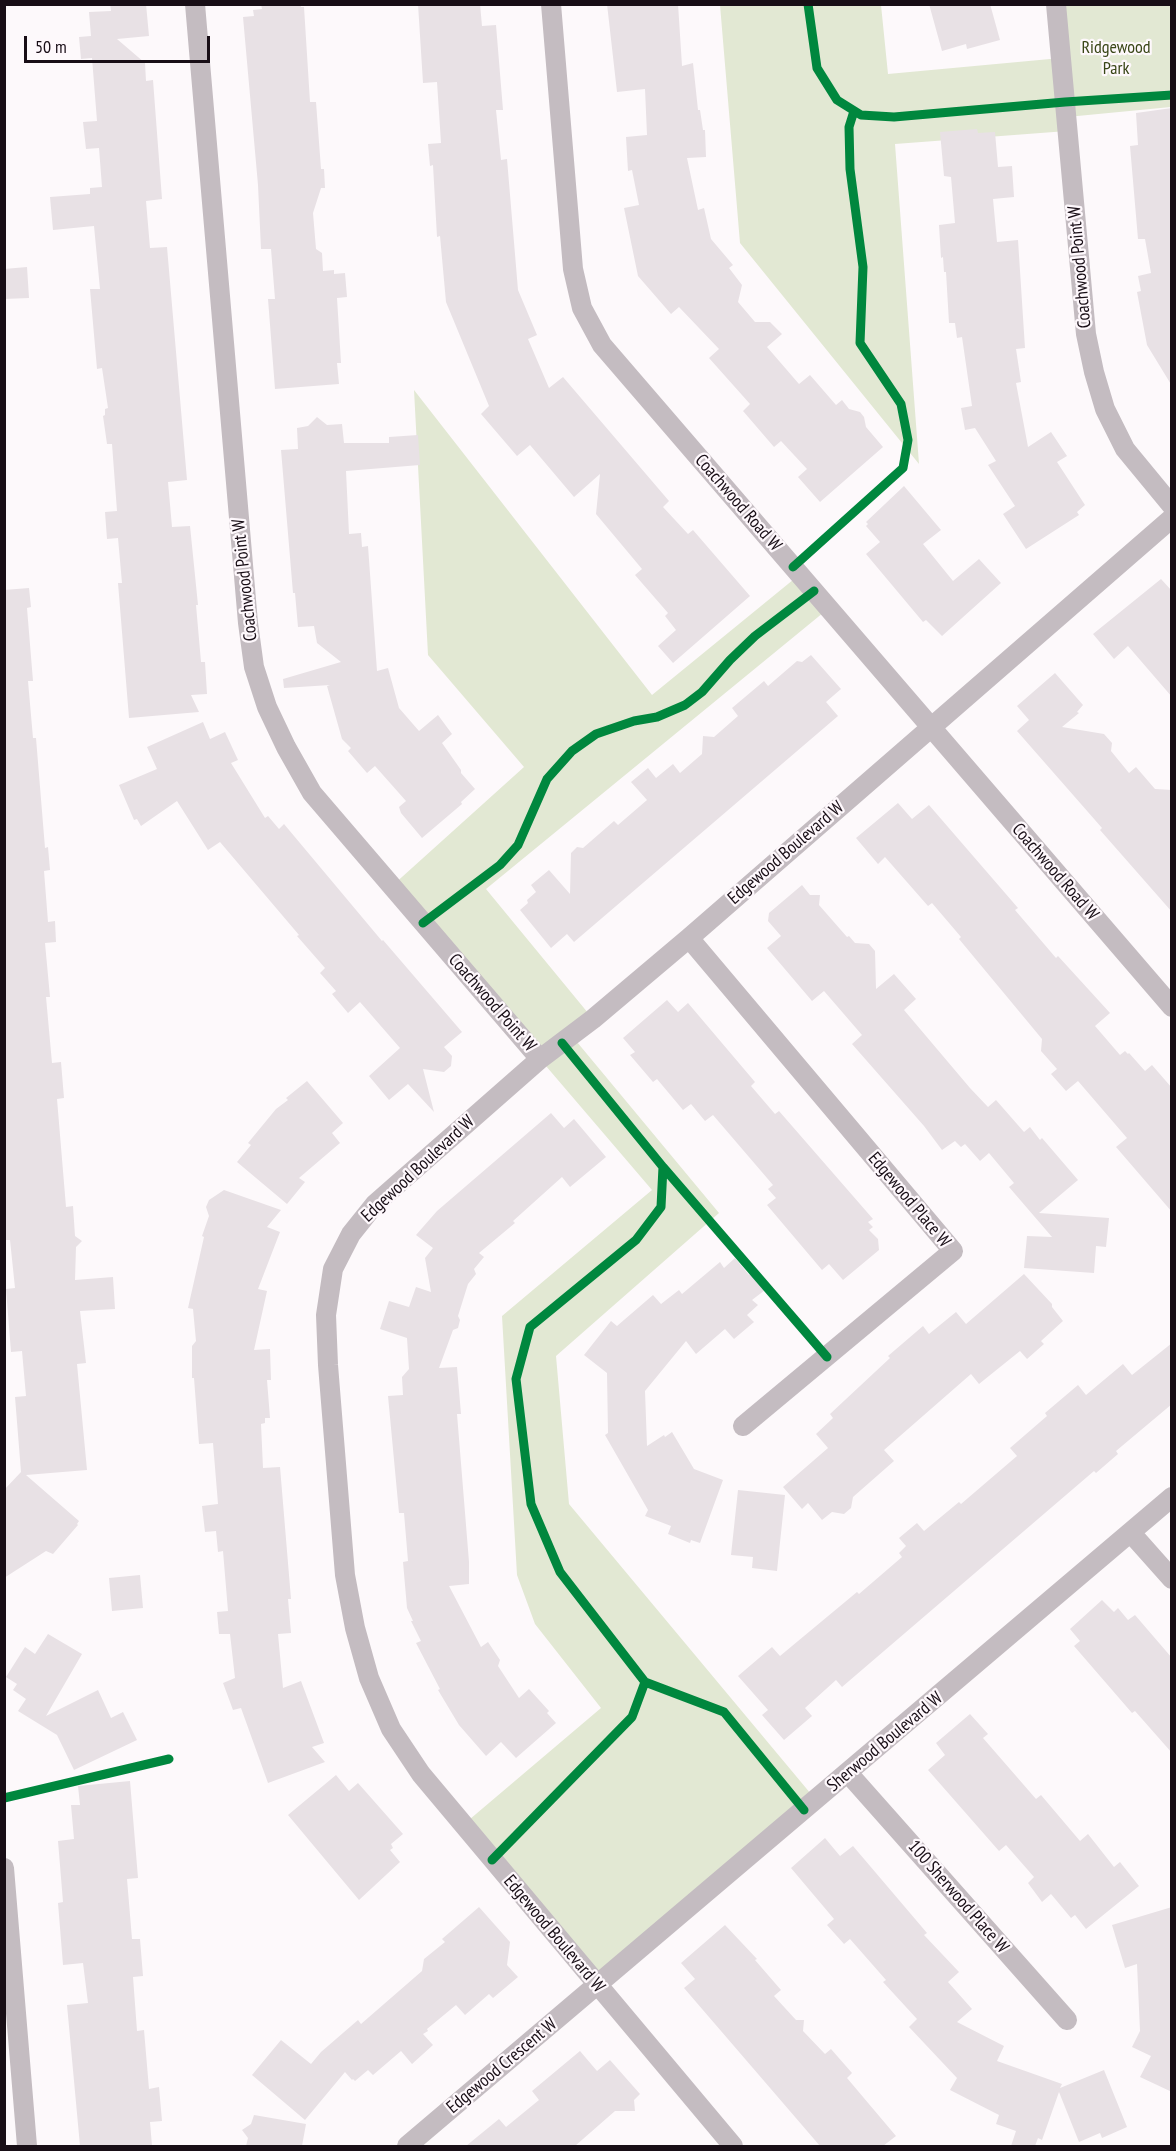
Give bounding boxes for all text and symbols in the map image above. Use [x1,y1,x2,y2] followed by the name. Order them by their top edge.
[27,24,213,62] scale bar
[35,35,67,58] text: 50 m
[1081,37,1151,80] park label: Ridgewood Park
[1064,205,1096,329] street label: Coachwood Point W
[690,450,786,556] street label: Coachwood Road W
[228,518,262,642] street label: Coachwood Point W
[724,797,848,909] street label: Edgewood Boulevard W
[1007,819,1103,925] street label: Coachwood Road W
[444,950,540,1056] street label: Coachwood Point W
[357,1111,479,1227] street label: Edgewood Boulevard W
[863,1148,955,1252] street label: Edgewood Place W
[823,1688,947,1796] street label: Sherwood Boulevard W
[903,1836,1013,1958] street label: 100 Sherwood Place W
[499,1871,609,1997] street label: Edgewood Boulevard W
[443,2014,561,2118] street label: Edgewood Crescent W

